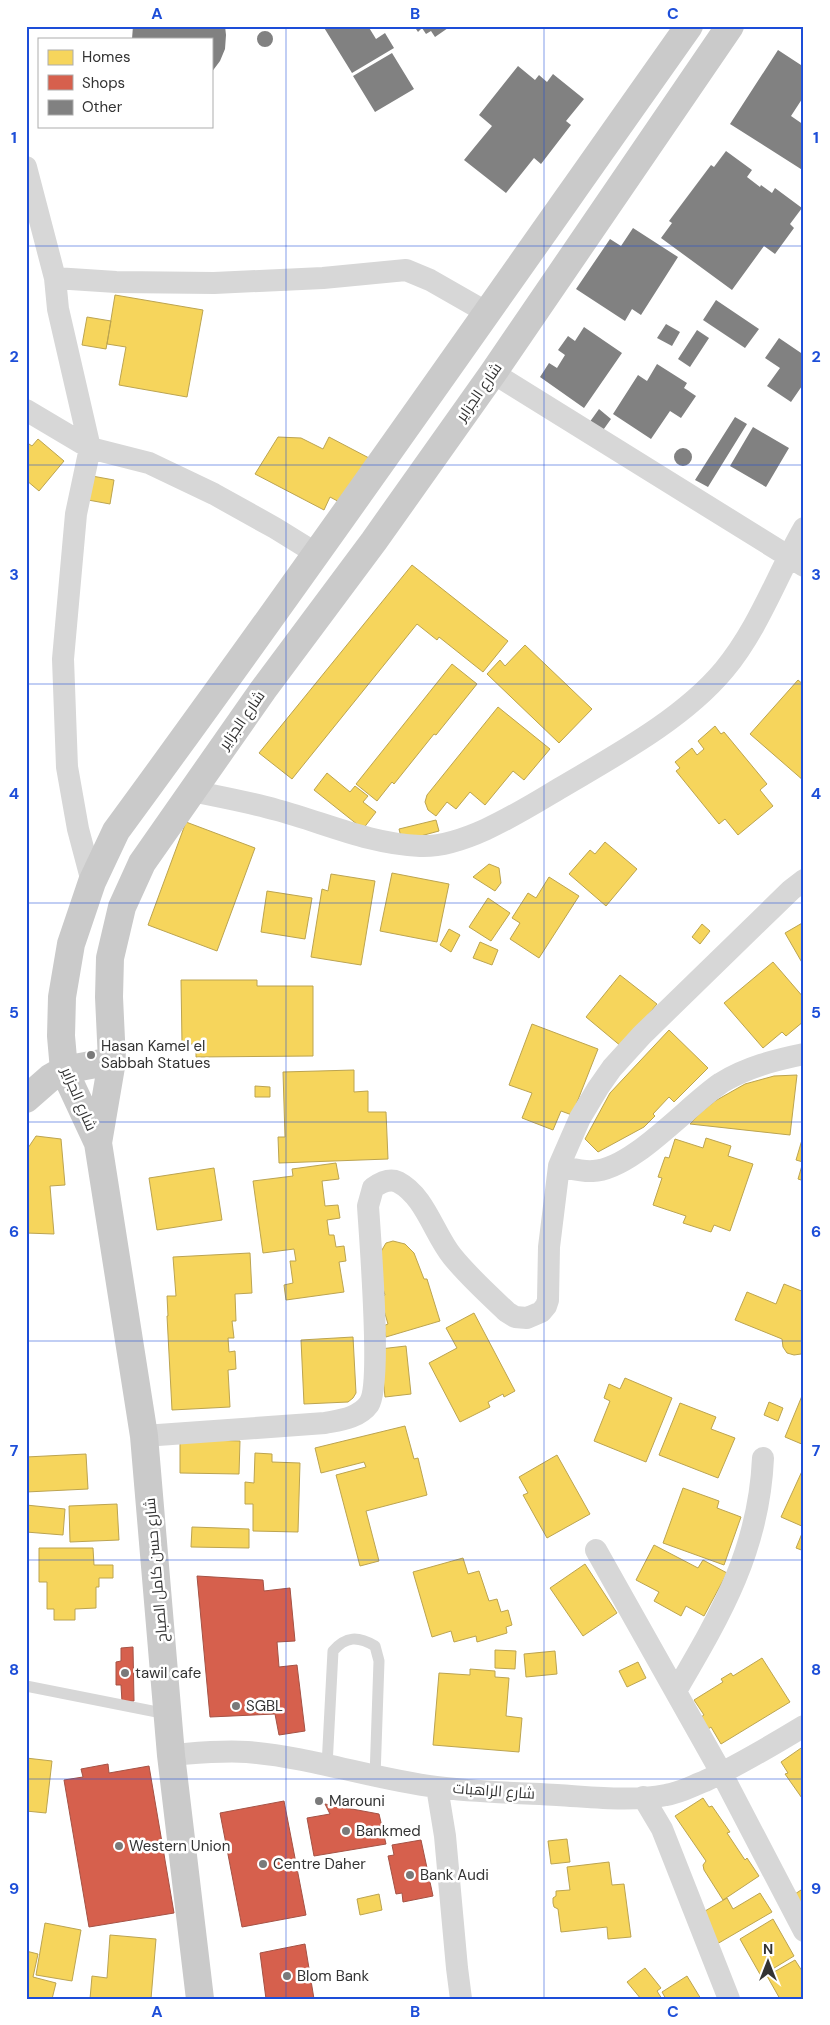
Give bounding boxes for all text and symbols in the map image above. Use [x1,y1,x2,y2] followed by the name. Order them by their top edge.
[151,3,163,24] text: A
[410,3,420,24] text: B
[667,3,679,24] text: C
[38,38,212,128] legend
[82,47,131,67] text: Homes
[82,73,125,93] text: Shops
[82,97,123,117] text: Other
[11,127,17,148] text: 1
[813,127,819,148] text: 1
[9,346,19,367] text: 2
[811,346,821,367] text: 2
[451,359,507,427] street label: شارع الجزاير
[9,564,19,585] text: 3
[811,564,821,585] text: 3
[214,687,270,755] street label: شارع الجزاير
[9,783,19,804] text: 4
[811,783,821,804] text: 4
[9,1002,19,1023] text: 5
[811,1002,821,1023] text: 5
[101,1036,210,1073] place label: Hasan Kamel el Sabbah Statues
[85,1049,97,1061] marker: Hasan Kamel el Sabbah Statues
[55,1063,101,1134] street label: شارع الجزاير
[9,1221,19,1242] text: 6
[811,1221,821,1242] text: 6
[10,1440,19,1461] text: 7
[812,1440,821,1461] text: 7
[140,1497,173,1643] street label: شارع حسن كامل الصباح
[9,1659,19,1680] text: 8
[811,1659,821,1680] text: 8
[135,1663,201,1683] place label: tawil cafe
[119,1667,131,1679] marker: tawil cafe
[246,1696,283,1716] place label: SGBL
[230,1700,242,1712] marker: SGBL
[452,1778,536,1805] street label: شارع الراهبات
[329,1791,385,1811] place label: Marouni
[313,1795,325,1807] marker: Marouni
[356,1821,421,1841] place label: Bankmed
[340,1825,352,1837] marker: Bankmed
[129,1836,230,1856] place label: Western Union
[113,1840,125,1852] marker: Western Union
[273,1854,366,1874] place label: Centre Daher
[257,1858,269,1870] marker: Centre Daher
[420,1865,489,1885] place label: Bank Audi
[404,1869,416,1881] marker: Bank Audi
[9,1878,19,1899] text: 9
[811,1878,821,1899] text: 9
[742,1938,792,1988] north arrow
[763,1940,773,1958] text: N
[297,1966,369,1986] place label: Blom Bank
[281,1970,293,1982] marker: Blom Bank
[151,2001,163,2022] text: A
[410,2001,420,2022] text: B
[667,2001,679,2022] text: C

